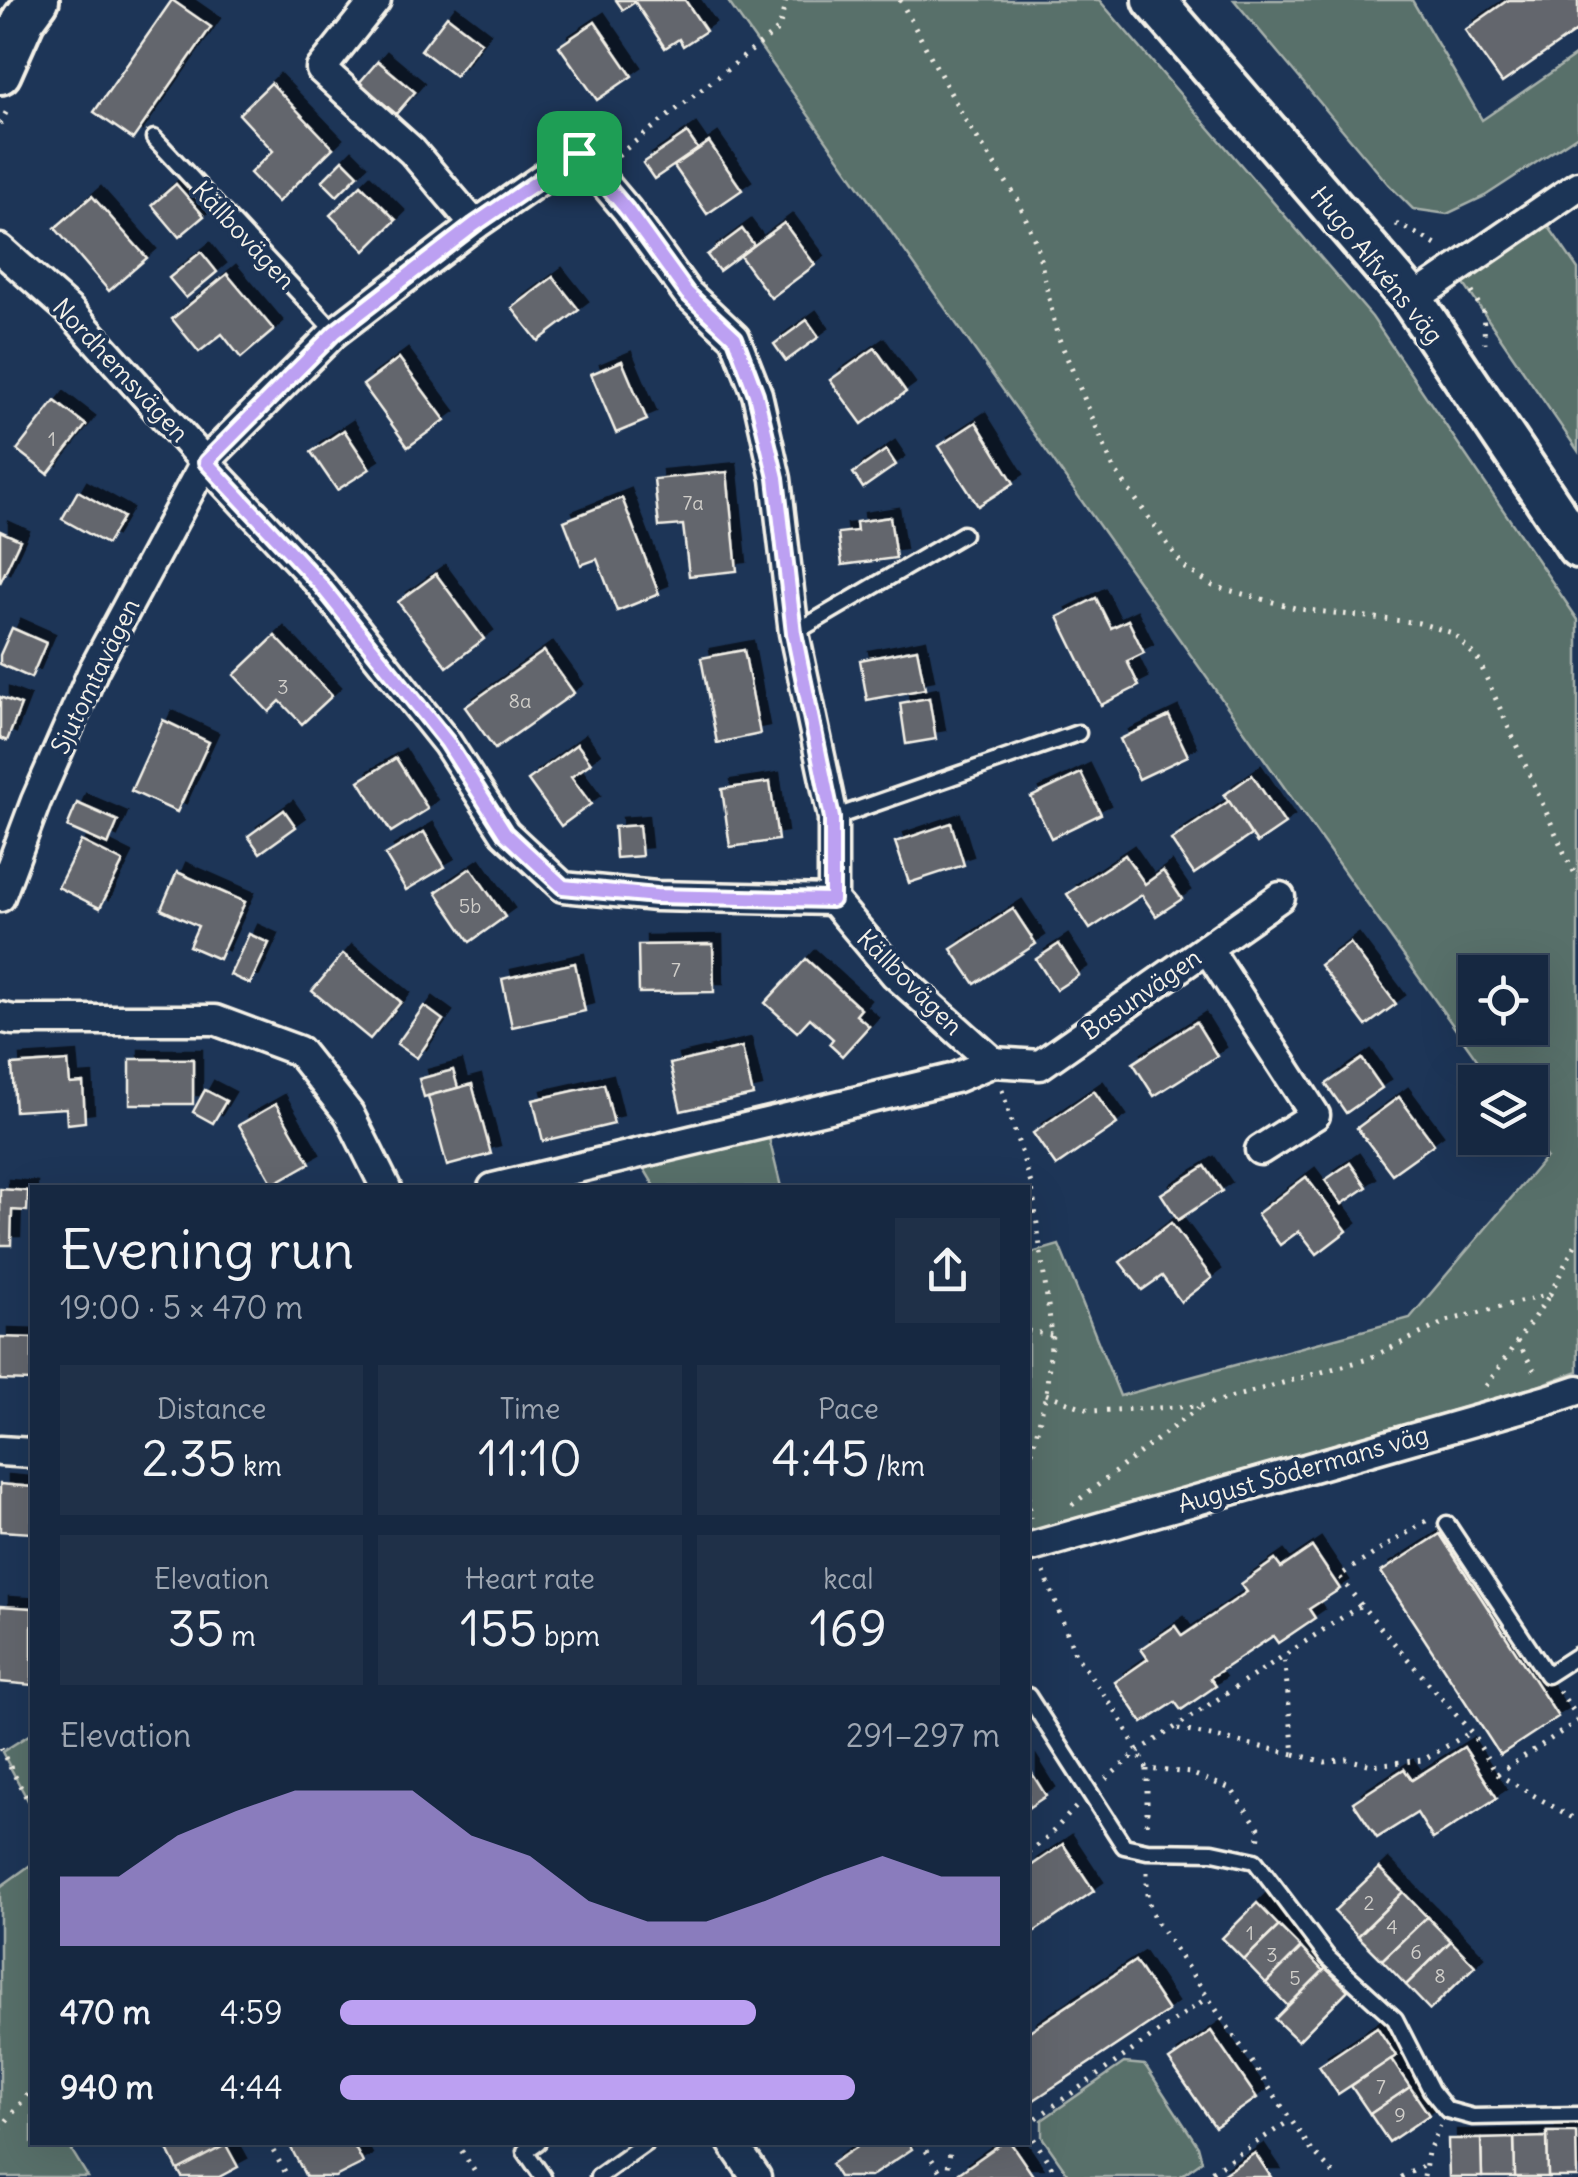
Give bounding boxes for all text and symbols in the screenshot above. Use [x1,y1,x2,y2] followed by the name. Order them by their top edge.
[537,111,622,196] pin
[552,126,607,181] icon: arrive
[186,174,302,296] street label: Källbovägen
[1304,180,1450,350] street label: Hugo Alfvéns väg
[46,291,196,449] street label: Nordhemsvägen
[48,426,56,451] house number: 1
[682,490,704,515] house number: 7a
[44,593,146,759] street label: Sjutomtavägen
[277,674,289,699] house number: 3
[509,688,531,713] house number: 8a
[459,893,481,918] house number: 5b
[850,922,970,1042] street label: Källbovägen
[1075,941,1207,1047] street label: Basunvägen
[1458,955,1548,1155] map controls
[1458,955,1548,1045] button: locate
[671,957,681,982] house number: 7
[1458,1065,1548,1155] button: layers
[60,1215,354,1284] text: Evening run
[895,1218,1000,1323] button: share
[60,1287,303,1328] text: 19:00 · 5 × 470 m
[157,1391,266,1427] text: Distance
[500,1391,560,1427] text: Time
[818,1391,879,1427] text: Pace
[1174,1418,1432,1520] street label: August Södermans väg
[141,1427,236,1490] text: 2.35
[478,1427,582,1490] text: 11:10
[772,1427,869,1490] text: 4:45
[236,1448,282,1484] text: km
[869,1448,925,1484] text: /km
[154,1561,269,1597] text: Elevation
[465,1561,595,1597] text: Heart rate
[823,1561,874,1597] text: kcal
[167,1597,225,1660] text: 35
[460,1597,537,1660] text: 155
[810,1597,887,1660] text: 169
[225,1618,256,1654] text: m
[537,1618,600,1654] text: bpm
[60,1715,191,1756] text: Elevation
[846,1715,1000,1756] text: 291–297 m
[1364,1890,1375,1915] house number: 2
[1386,1914,1398,1939] house number: 4
[1246,1920,1254,1945] house number: 1
[1410,1939,1422,1964] house number: 6
[1266,1942,1278,1967] house number: 3
[1434,1963,1446,1988] house number: 8
[1289,1965,1301,1990] house number: 5
[60,1992,151,2033] text: 470 m
[220,1992,283,2033] text: 4:59
[60,2067,154,2108] text: 940 m
[220,2067,283,2108] text: 4:44
[1376,2074,1386,2099] house number: 7
[1394,2102,1406,2127] house number: 9

